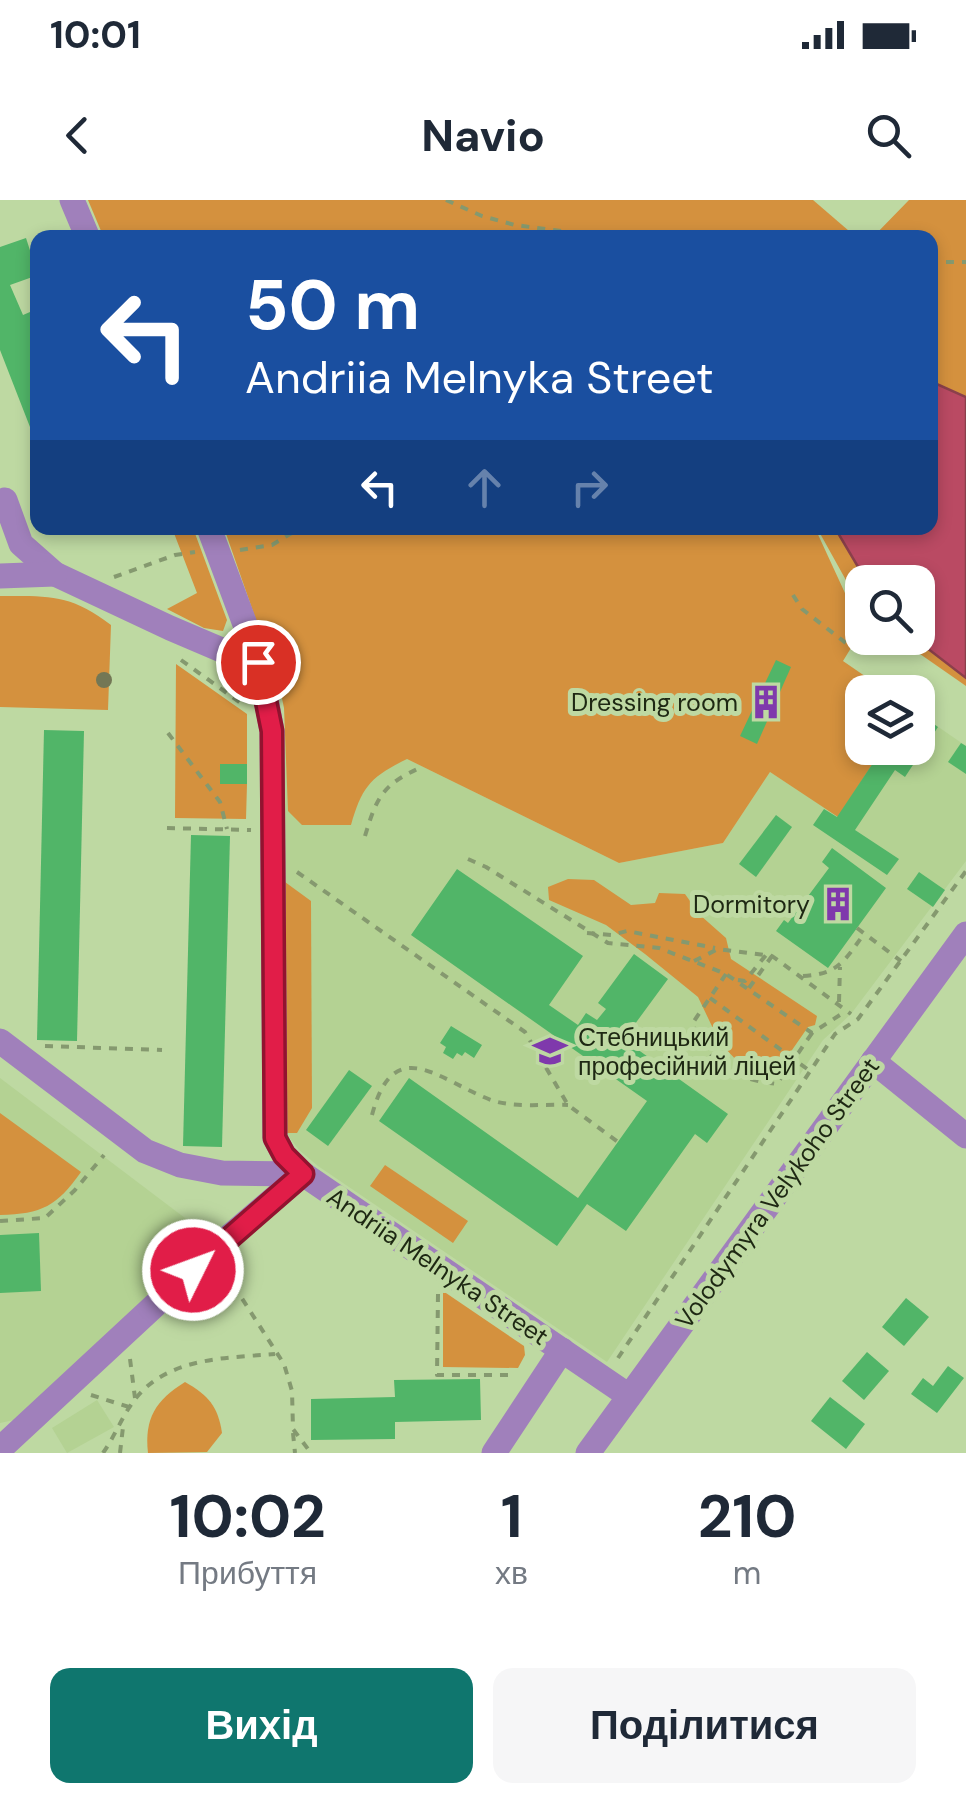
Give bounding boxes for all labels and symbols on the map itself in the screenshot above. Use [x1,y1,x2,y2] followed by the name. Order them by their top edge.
[216,620,301,705] pin
[747,683,785,721] building icon: Dressing room
[571,686,738,719] place label: Dressing room
[819,885,857,923] building icon: Dormitory
[693,888,810,921] place label: Dormitory
[578,1021,796,1083] place label: Стебницький професійний ліцей
[531,1032,569,1070] school or university icon: Стебницький професійний ліцей
[668,1051,887,1335] street label: Volodymyra Velykoho Street
[321,1180,555,1353] street label: Andriia Melnyka Street
[141,1218,245,1322] position arrow

